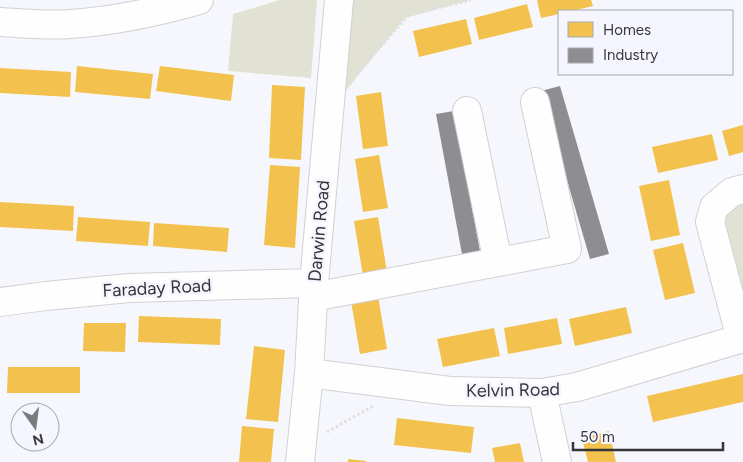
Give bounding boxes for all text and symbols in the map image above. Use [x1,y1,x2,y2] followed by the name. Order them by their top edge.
[558,10,733,75] legend
[603,21,651,39] text: Homes
[603,46,658,64] text: Industry
[304,179,334,283] street label: Darwin Road
[102,274,212,302] street label: Faraday Road
[466,378,560,402] street label: Kelvin Road
[10,402,60,452] north arrow
[573,420,723,452] scale bar
[580,428,615,446] text: 50 m
[31,430,45,449] text: N

